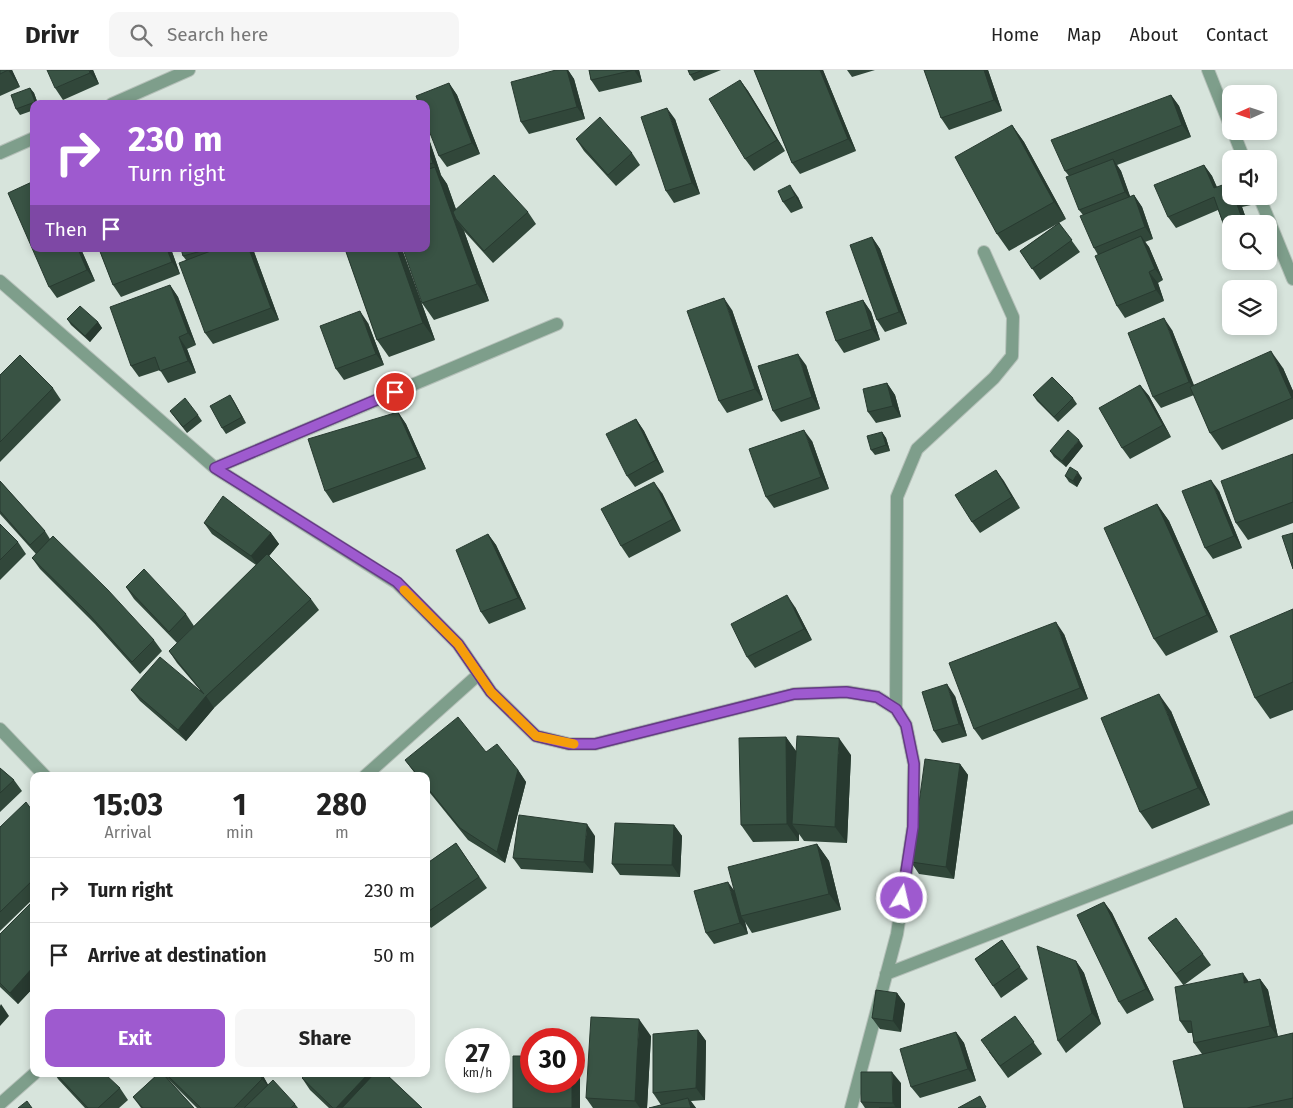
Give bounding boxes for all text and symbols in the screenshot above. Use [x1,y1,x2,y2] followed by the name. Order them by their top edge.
[109,12,459,57] search box
[25,21,79,49] text: Drivr
[127,21,155,49] icon: search
[167,23,268,46] text: Search here
[991,24,1039,46] text: Home
[1067,24,1101,46] text: Map
[1129,24,1178,46] text: About
[1206,24,1268,46] text: Contact
[1222,85,1278,140] north arrow
[1222,85,1277,335] map controls
[128,118,222,160] text: 230 m
[45,120,110,185] icon: right
[1222,150,1277,205] button: sound
[128,160,225,187] text: Turn right
[97,215,125,243] icon: arrive
[1222,215,1277,270] button: search
[45,218,87,241] text: Then
[1222,280,1277,335] button: layers
[374,371,416,413] pin
[381,378,409,406] icon: arrive
[93,787,163,823] text: 15:03
[233,787,247,823] text: 1
[317,787,367,823] text: 280
[105,823,151,842] text: Arrival
[226,823,254,842] text: min
[335,823,349,842] text: m
[875,871,927,923] position arrow
[45,876,73,904] icon: right
[88,879,173,902] text: Turn right
[364,879,415,902] text: 230 m
[45,941,73,969] icon: arrive
[88,944,267,967] text: Arrive at destination
[374,944,415,967] text: 50 m
[45,1009,225,1067] button: Exit
[235,1009,415,1067] button: Share
[520,1028,585,1093] speed limit sign: 30
[465,1039,490,1069] text: 27
[463,1066,492,1080] text: km/h

